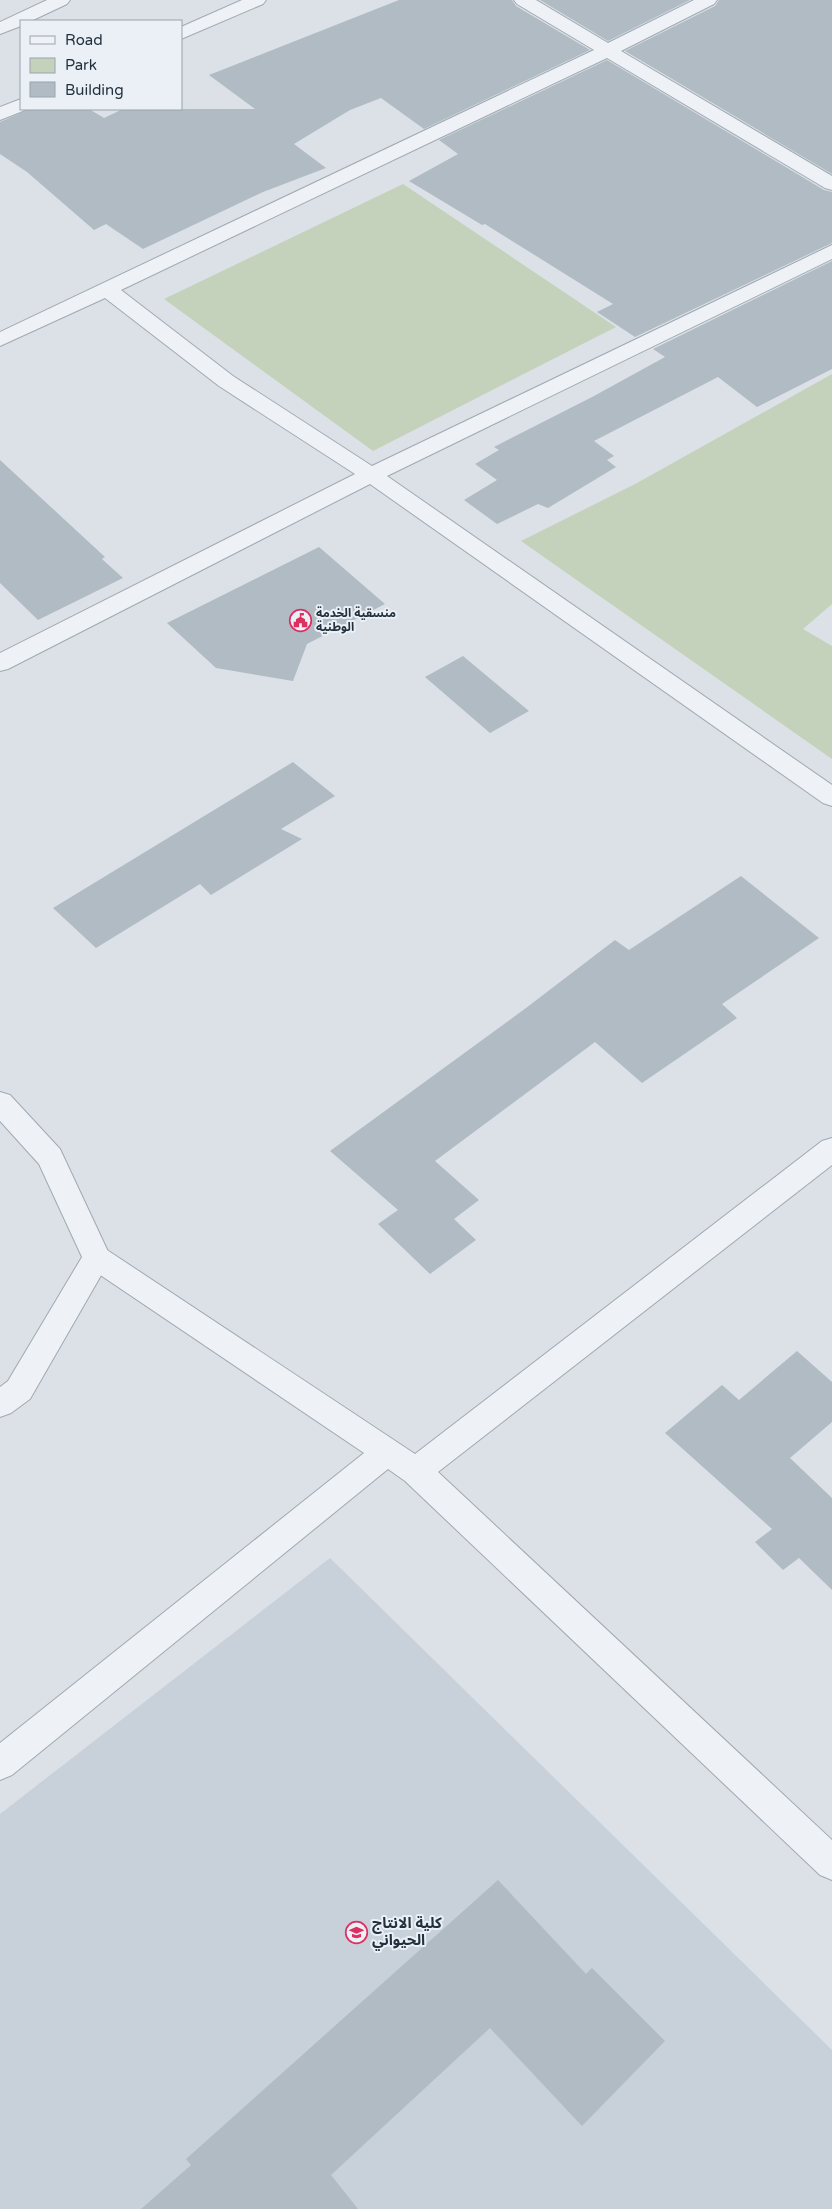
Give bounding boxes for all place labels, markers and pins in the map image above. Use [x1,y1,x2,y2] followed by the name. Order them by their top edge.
[316,606,396,634] place label: منسقية الخدمة الوطنية
[288,608,312,632] public building icon: منسقية الخدمة الوطنية
[372,1914,442,1951] place label: كلية الانتاج الحيواني
[344,1920,368,1944] school or university icon: كلية الانتاج الحيواني

